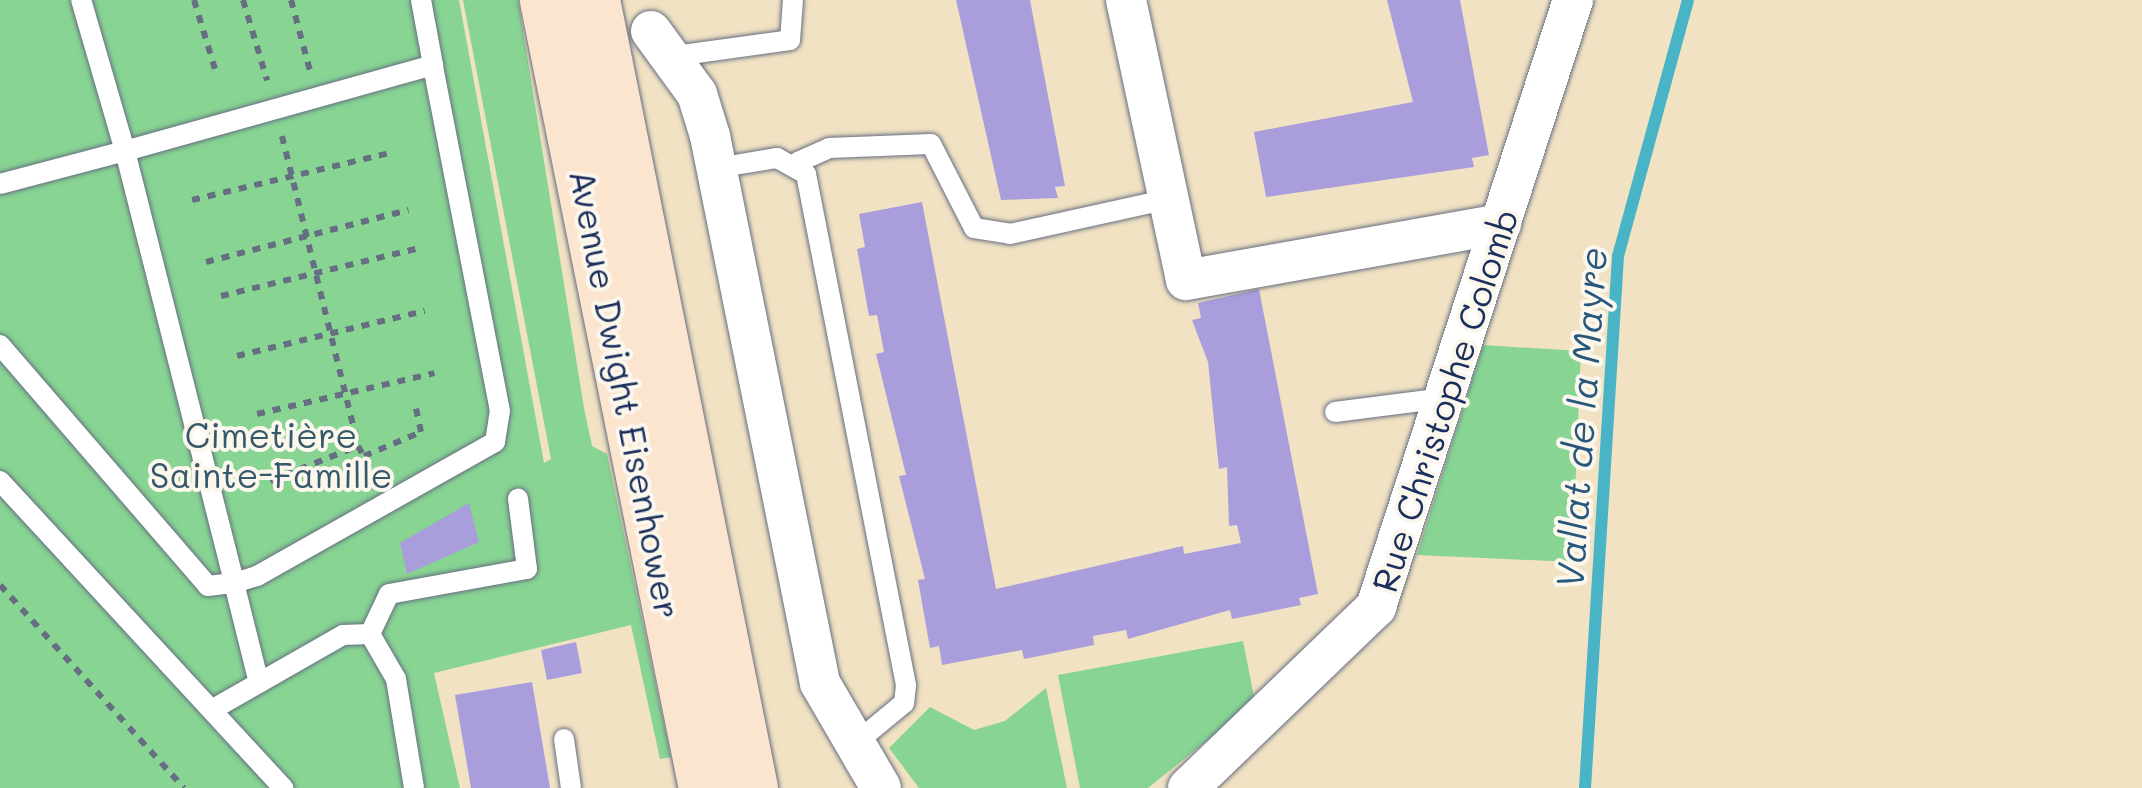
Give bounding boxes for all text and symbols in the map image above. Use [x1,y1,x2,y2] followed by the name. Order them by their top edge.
[562,166,690,622] street label: Avenue Dwight Eisenhower
[1362,203,1526,597] street label: Rue Christophe Colomb
[1546,246,1616,590] water label: Vallat de la Mayre
[150,413,392,495] park label: Cimetière Sainte-Famille

